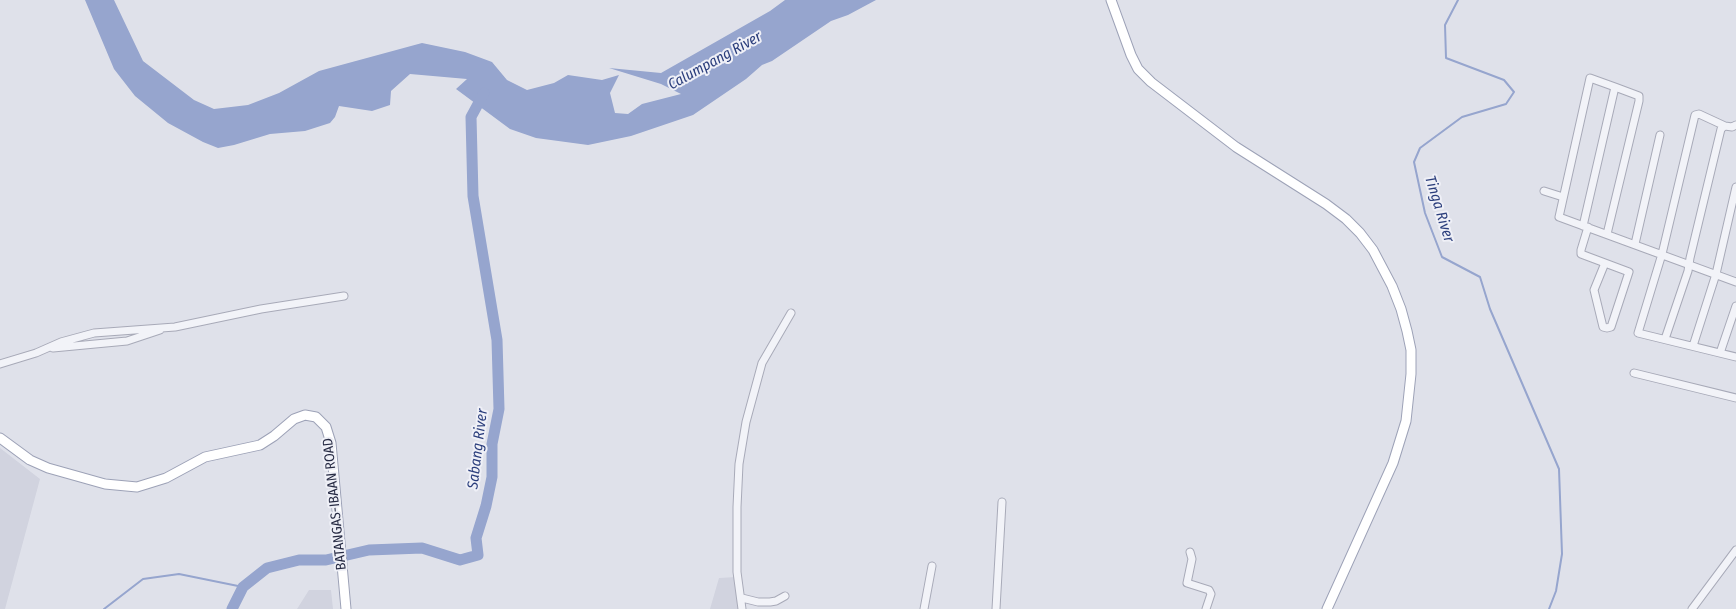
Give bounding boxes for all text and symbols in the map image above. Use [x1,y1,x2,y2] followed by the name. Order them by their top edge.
[665,28,765,94] water label: Calumpang River
[1420,174,1458,244] water label: Tinga River
[464,408,492,490] water label: Sabang River
[320,437,350,571] street label: BATANGAS-IBAAN ROAD

